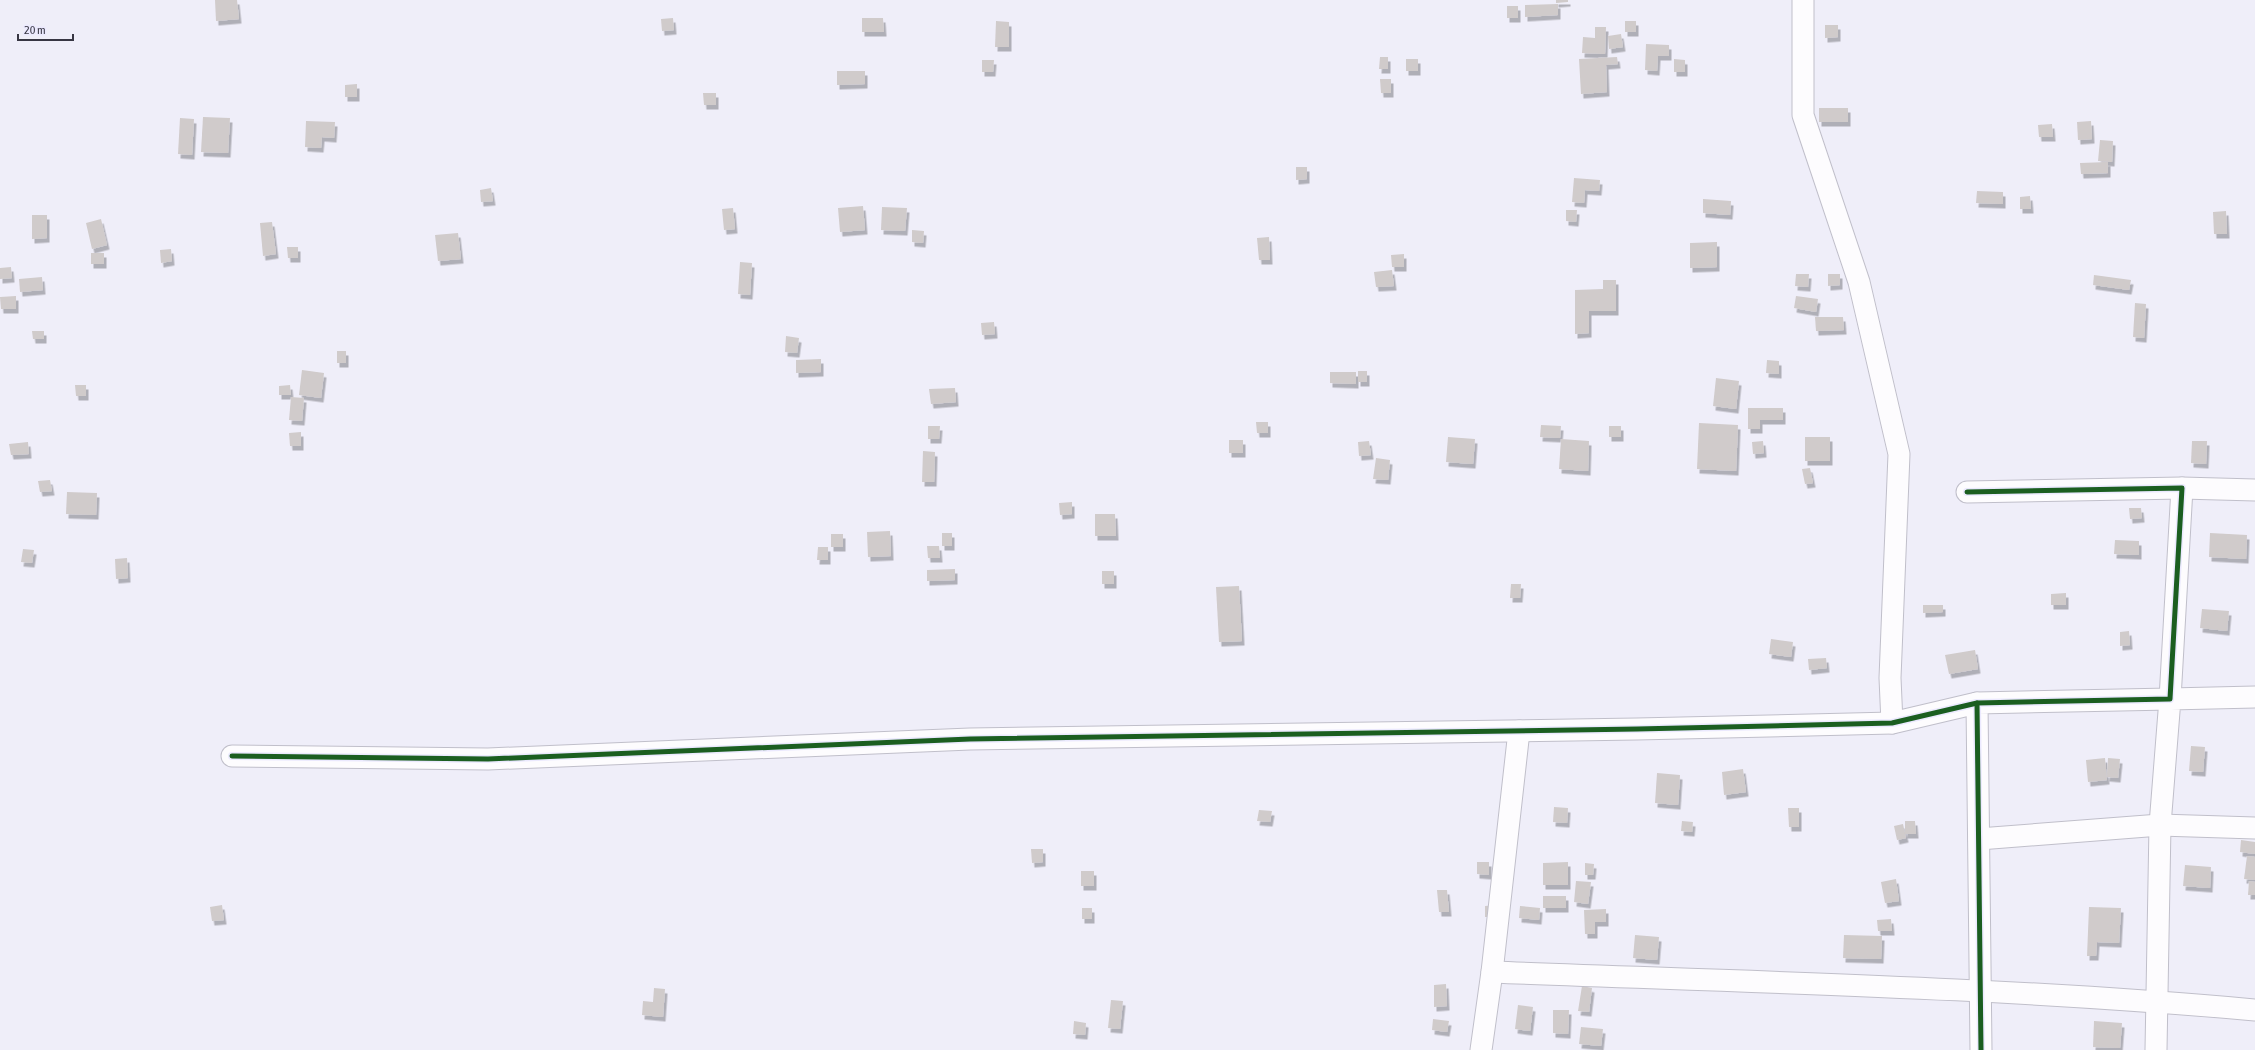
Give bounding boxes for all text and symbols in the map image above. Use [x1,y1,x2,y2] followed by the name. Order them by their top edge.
[18,16,73,42] scale bar
[24,23,46,37] text: 20 m

